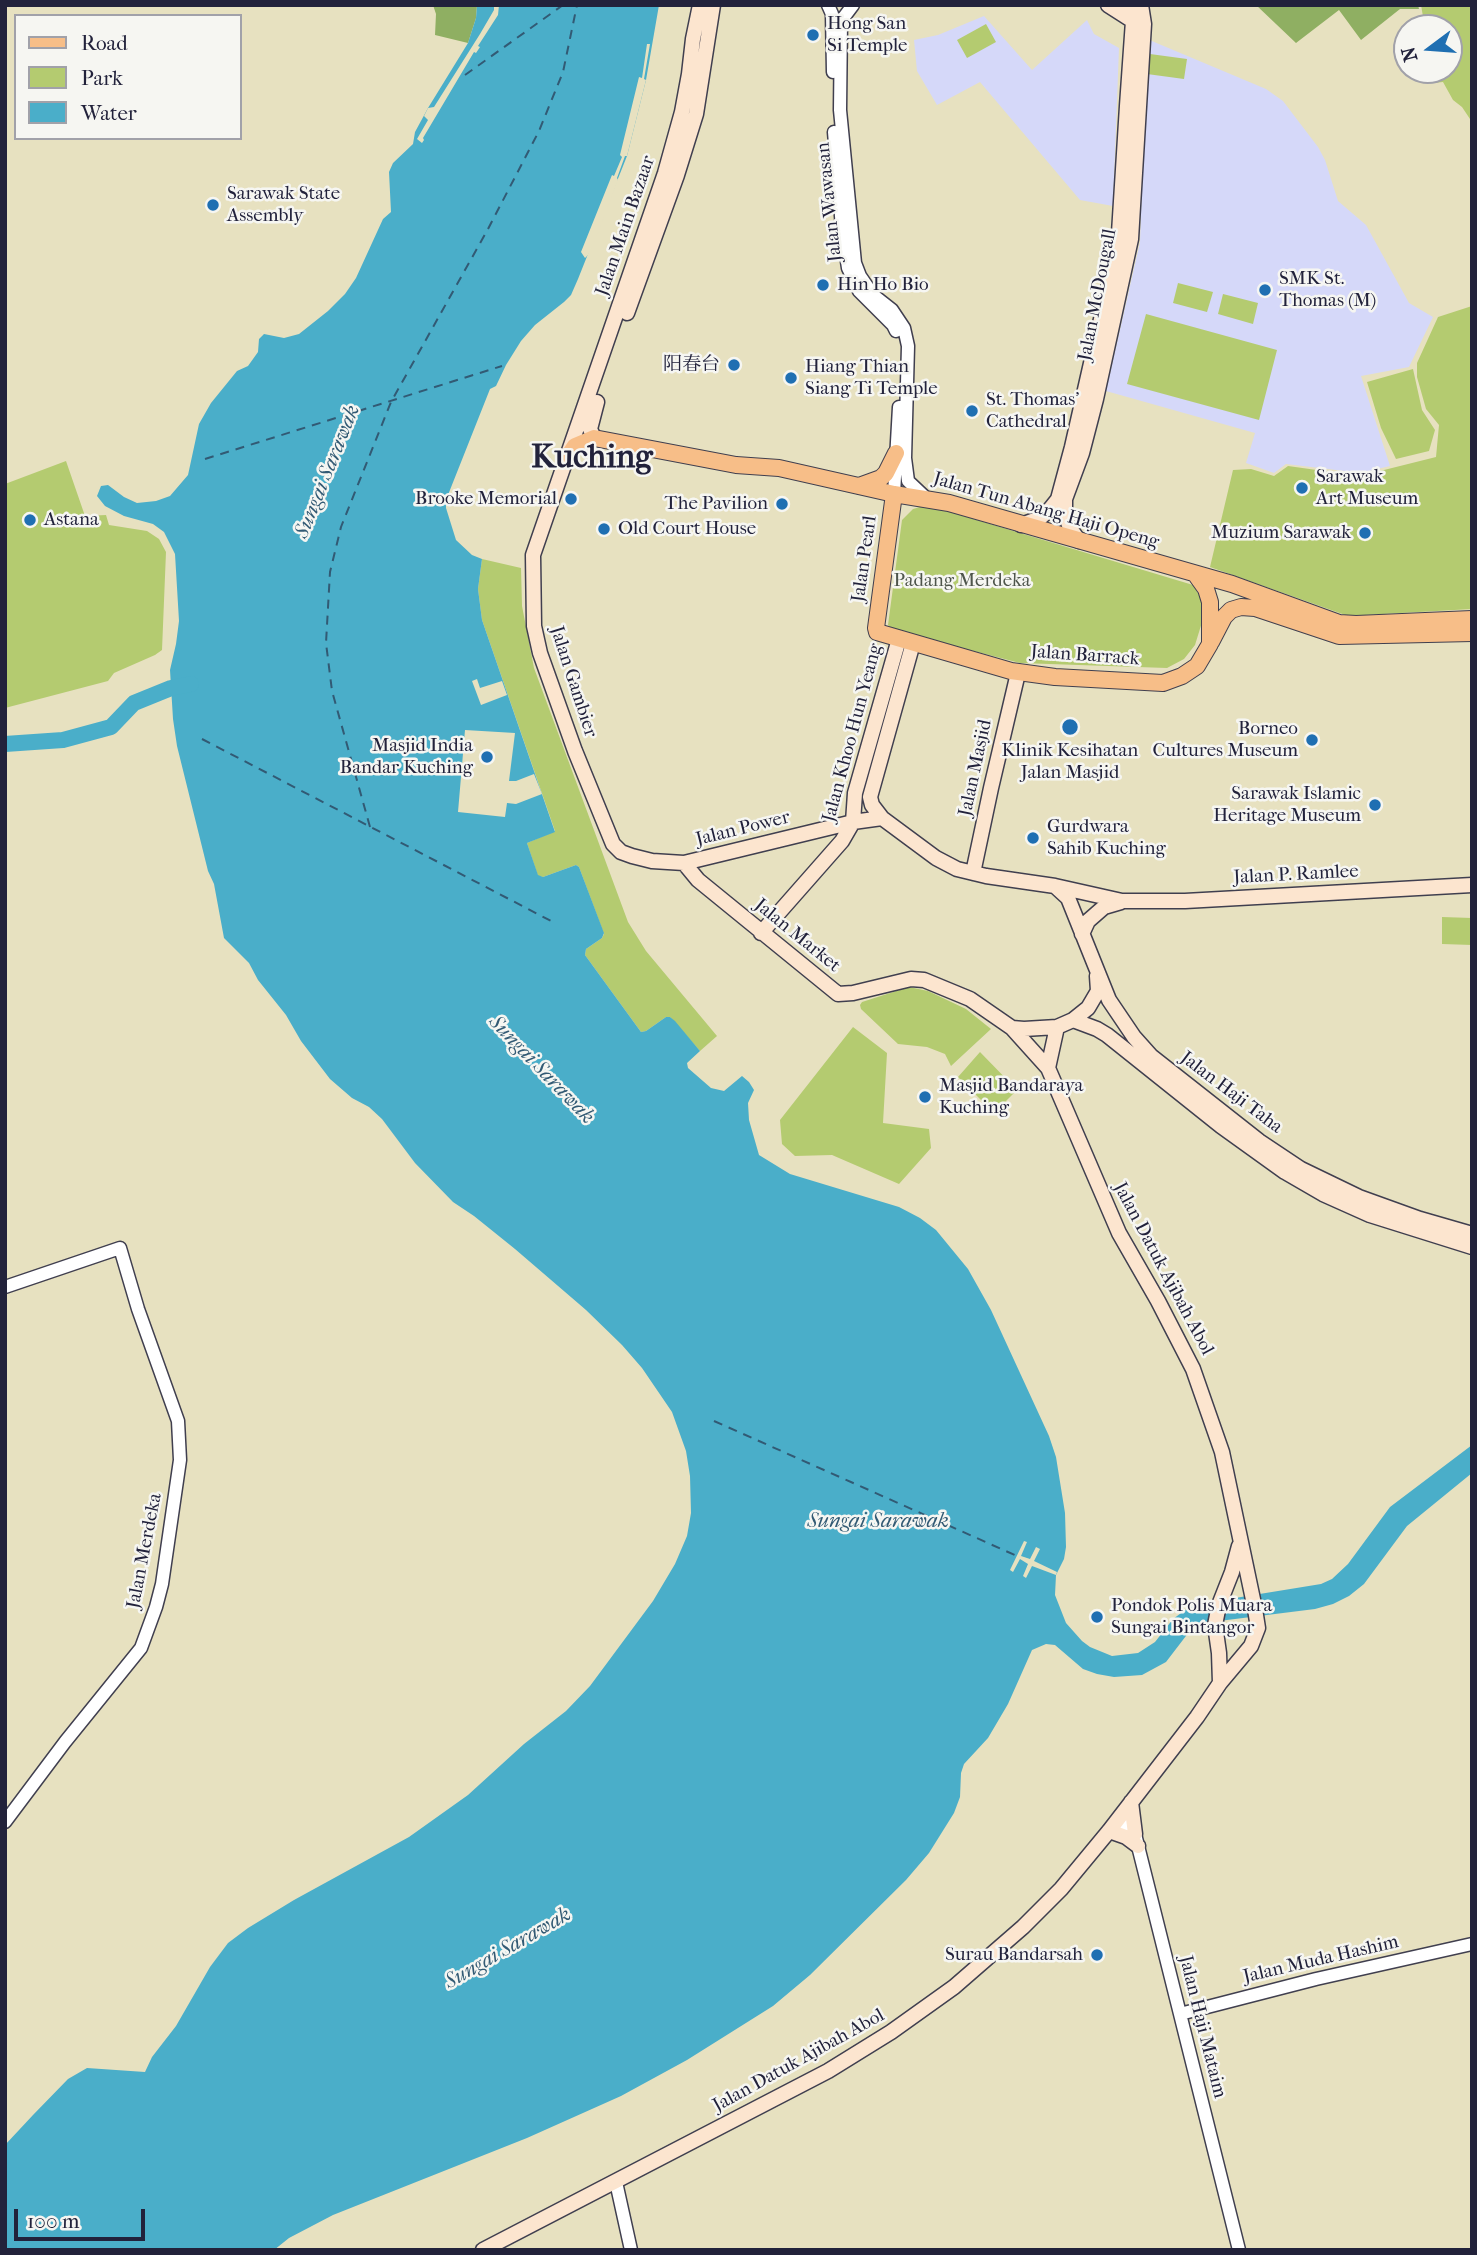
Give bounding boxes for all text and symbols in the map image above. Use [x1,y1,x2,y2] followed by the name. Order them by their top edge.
[827,13,907,57] place label: Hong San Si Temple
[14,14,242,140] legend
[1393,14,1463,84] north arrow
[805,27,821,43] marker: Hong San Si Temple
[81,31,128,55] text: Road
[1397,44,1422,64] text: N
[81,66,123,90] text: Park
[81,101,137,125] text: Water
[812,141,848,263] street label: Jalan Wawasan
[591,153,661,299] street label: Jalan Main Bazaar
[227,183,340,227] place label: Sarawak State Assembly
[205,197,221,213] marker: Sarawak State Assembly
[1074,227,1122,363] street label: Jalan McDougall
[1279,268,1376,312] place label: SMK St. Thomas (M)
[837,274,929,296] place label: Hin Ho Bio
[815,277,831,293] marker: Hin Ho Bio
[1257,282,1273,298] marker: SMK St. Thomas (M)
[663,354,720,376] place label: 阳春台
[805,356,938,400] place label: Hiang Thian Siang Ti Temple
[726,357,742,373] marker: 阳春台
[783,370,799,386] marker: Hiang Thian Siang Ti Temple
[986,389,1079,433] place label: St. Thomas' Cathedral
[290,402,366,542] water label: Sungai Sarawak
[964,403,980,419] marker: St. Thomas' Cathedral
[531,439,653,479] district label: Kuching
[1316,466,1418,510] place label: Sarawak Art Museum
[931,468,1161,554] street label: Jalan Tun Abang Haji Openg
[1294,480,1310,496] marker: Sarawak Art Museum
[415,488,557,510] place label: Brooke Memorial
[563,491,579,507] marker: Brooke Memorial
[665,493,768,515] place label: The Pavilion
[774,496,790,512] marker: The Pavilion
[44,509,99,531] place label: Astana
[22,512,38,528] marker: Astana
[848,514,882,604] street label: Jalan Pearl
[618,518,756,540] place label: Old Court House
[596,521,612,537] marker: Old Court House
[1211,522,1351,544] place label: Muzium Sarawak
[1357,525,1373,541] marker: Muzium Sarawak
[893,570,1031,592] park label: Padang Merdeka
[544,624,602,740] street label: Jalan Gambier
[818,641,888,825] street label: Jalan Khoo Hun Yeang
[1030,641,1140,671] street label: Jalan Barrack
[955,717,997,819] street label: Jalan Masjid
[1060,717,1080,737] marker: Klinik Kesihatan Jalan Masjid
[1152,718,1298,762] place label: Borneo Cultures Museum
[1304,732,1320,748] marker: Borneo Cultures Museum
[340,735,473,779] place label: Masjid India Bandar Kuching
[1002,740,1138,784] place label: Klinik Kesihatan Jalan Masjid
[479,749,495,765] marker: Masjid India Bandar Kuching
[1213,783,1361,827] place label: Sarawak Islamic Heritage Museum
[1367,797,1383,813] marker: Sarawak Islamic Heritage Museum
[694,806,792,852] street label: Jalan Power
[1047,816,1166,860] place label: Gurdwara Sahib Kuching
[1025,830,1041,846] marker: Gurdwara Sahib Kuching
[1233,860,1359,890] street label: Jalan P. Ramlee
[749,894,845,978] street label: Jalan Market
[483,1010,599,1130] water label: Sungai Sarawak
[1175,1047,1287,1139] street label: Jalan Haji Taha
[939,1075,1083,1119] place label: Masjid Bandaraya Kuching
[917,1089,933,1105] marker: Masjid Bandaraya Kuching
[1108,1179,1218,1359] street label: Jalan Datuk Ajibah Abol
[123,1491,167,1611] street label: Jalan Merdeka
[807,1509,949,1535] water label: Sungai Sarawak
[1111,1595,1272,1639] place label: Pondok Polis Muara Sungai Bintangor
[1089,1609,1105,1625] marker: Pondok Polis Muara Sungai Bintangor
[440,1903,576,1995] water label: Sungai Sarawak
[1241,1931,1401,1989] street label: Jalan Muda Hashim
[945,1944,1083,1966] place label: Surau Bandarsah
[1089,1947,1105,1963] marker: Surau Bandarsah
[1173,1953,1231,2101] street label: Jalan Haji Mataim
[709,2004,889,2118] street label: Jalan Datuk Ajibah Abol
[18,2196,149,2240] scale bar
[27,2209,80,2233] text: 100 m

